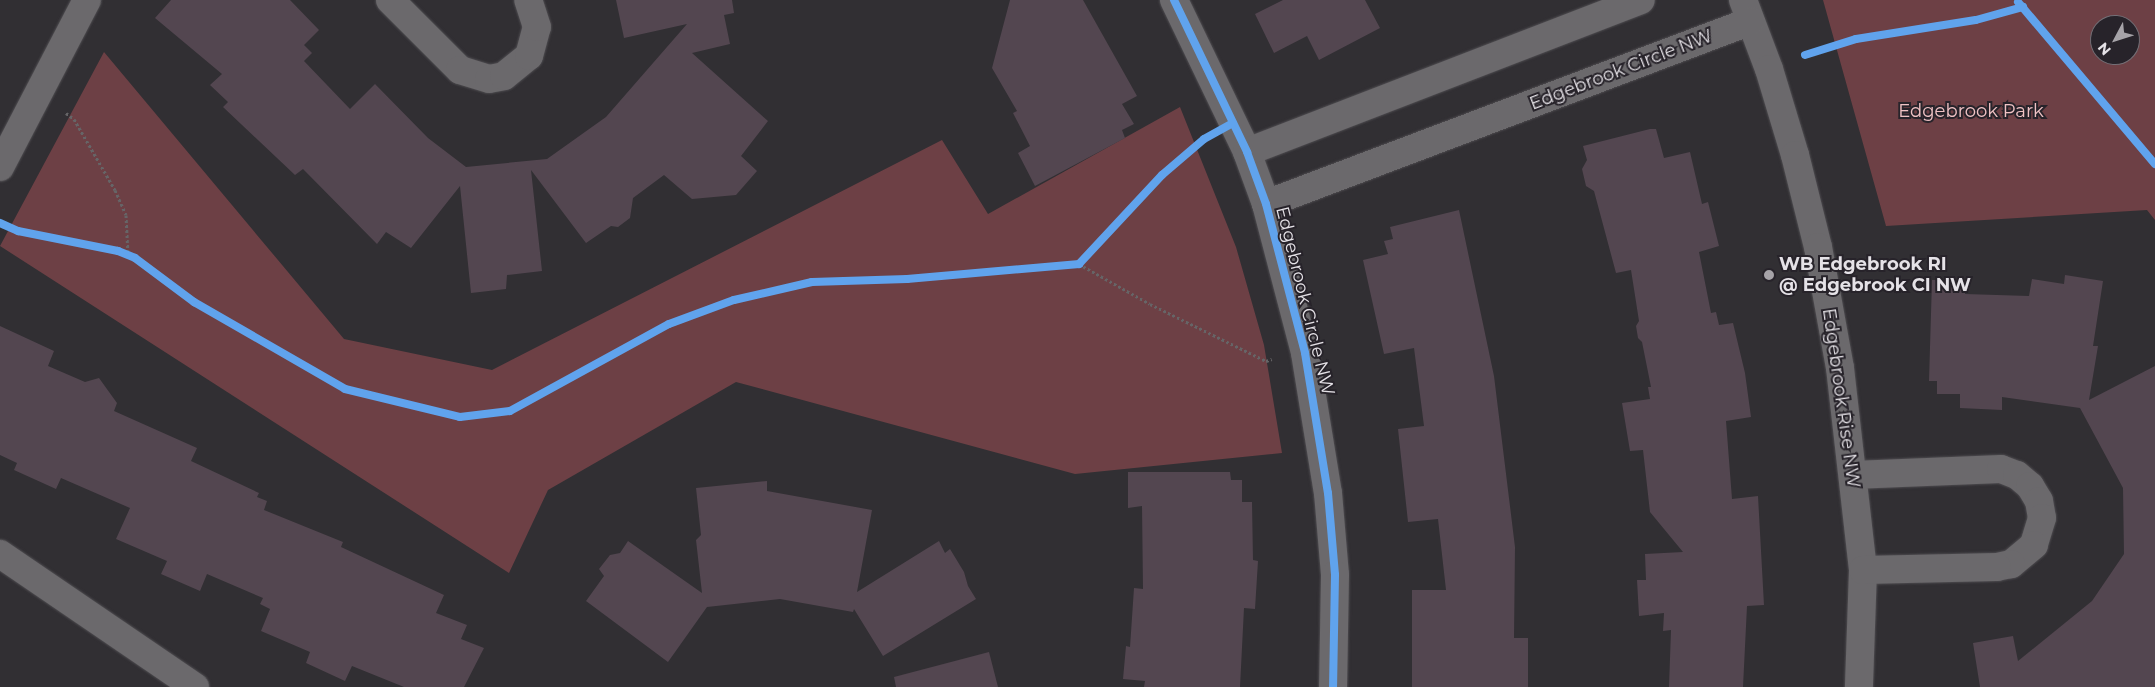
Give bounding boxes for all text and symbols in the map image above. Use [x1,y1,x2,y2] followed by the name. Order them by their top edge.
[2090,15,2140,65] north arrow
[1527,25,1715,115] street label: Edgebrook Circle NW
[2094,39,2115,59] text: N
[1898,100,2044,122] park label: Edgebrook Park
[1271,204,1339,398] street label: Edgebrook Circle NW
[1779,254,1971,296] place label: WB Edgebrook RI @ Edgebrook CI NW
[1763,269,1775,281] marker: WB Edgebrook RI @ Edgebrook CI NW
[1818,307,1864,489] street label: Edgebrook Rise NW

